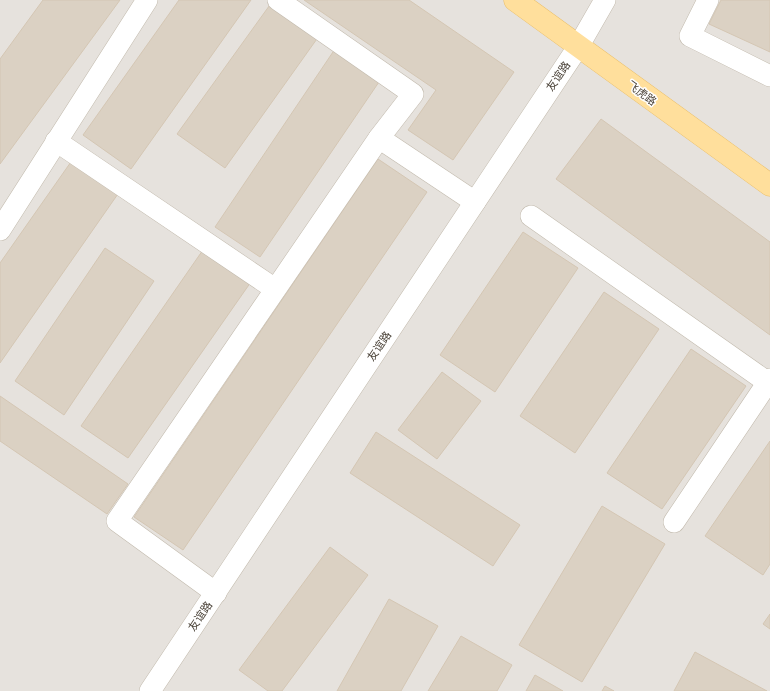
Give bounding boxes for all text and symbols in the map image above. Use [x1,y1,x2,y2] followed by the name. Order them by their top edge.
[542,58,574,94] street label: 友谊路
[624,77,660,109] street label: 飞虎路
[363,328,395,364] street label: 友谊路
[184,598,216,634] street label: 友谊路

